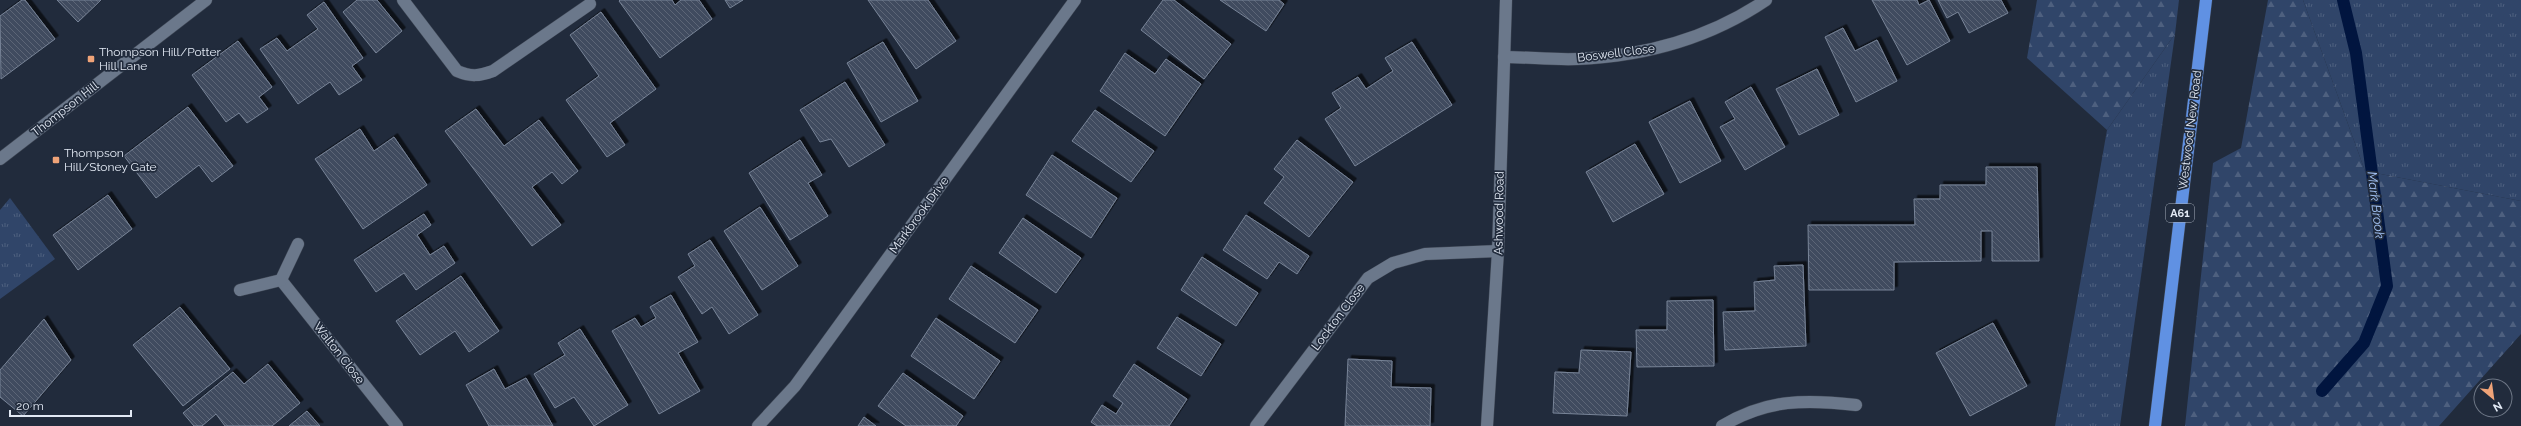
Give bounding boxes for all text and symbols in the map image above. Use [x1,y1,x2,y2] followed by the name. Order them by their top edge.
[1576,41,1656,65] street label: Boswell Close
[99,45,222,73] place label: Thompson Hill/Potter Hill Lane
[86,54,96,64] marker: Thompson Hill/Potter Hill Lane
[2176,69,2204,191] street label: Westwood New Road
[29,78,102,139] street label: Thompson Hill
[64,146,157,174] place label: Thompson Hill/Stoney Gate
[51,155,61,165] marker: Thompson Hill/Stoney Gate
[2364,170,2388,240] water label: Mark Brook
[1491,171,1507,255] street label: Ashwood Road
[886,174,952,256] street label: Markbrook Drive
[2166,204,2194,222] road number: A61
[1308,281,1368,353] street label: Lockton Close
[311,319,367,387] street label: Walton Close
[2473,378,2513,418] north arrow
[10,392,131,418] scale bar
[16,399,44,413] text: 20 m
[2491,399,2504,414] text: N

